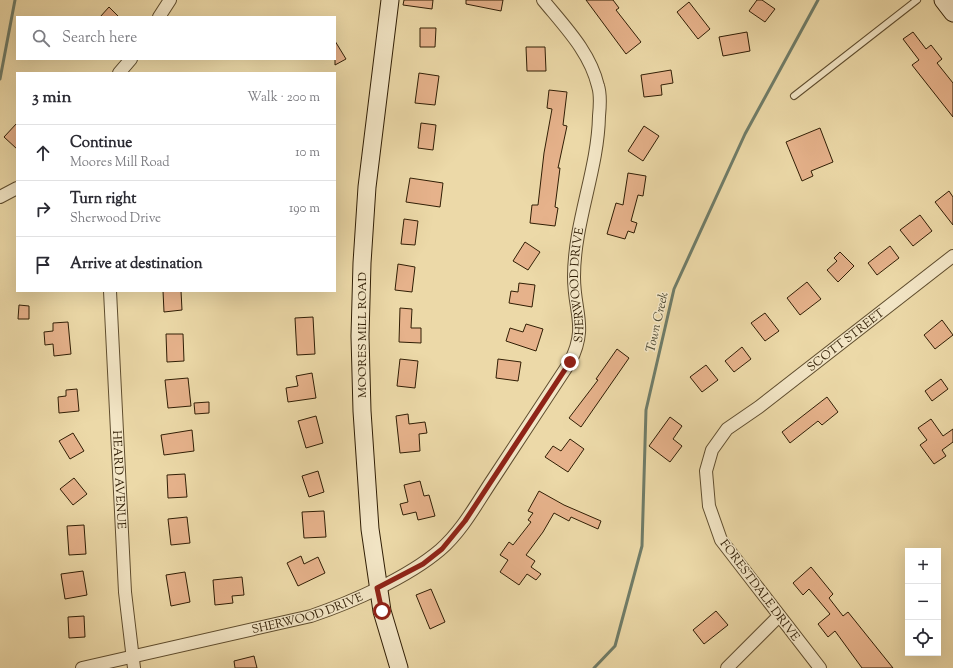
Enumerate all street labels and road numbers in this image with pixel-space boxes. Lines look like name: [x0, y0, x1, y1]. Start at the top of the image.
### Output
street label: SHERWOOD DRIVE: [566, 226, 589, 344]
street label: MOORES MILL ROAD: [354, 272, 372, 398]
street label: SCOTT STREET: [804, 304, 889, 376]
street label: HEARD AVENUE: [107, 430, 130, 530]
street label: FORESTDALE DRIVE: [715, 536, 804, 646]
street label: SHERWOOD DRIVE: [250, 588, 367, 639]

